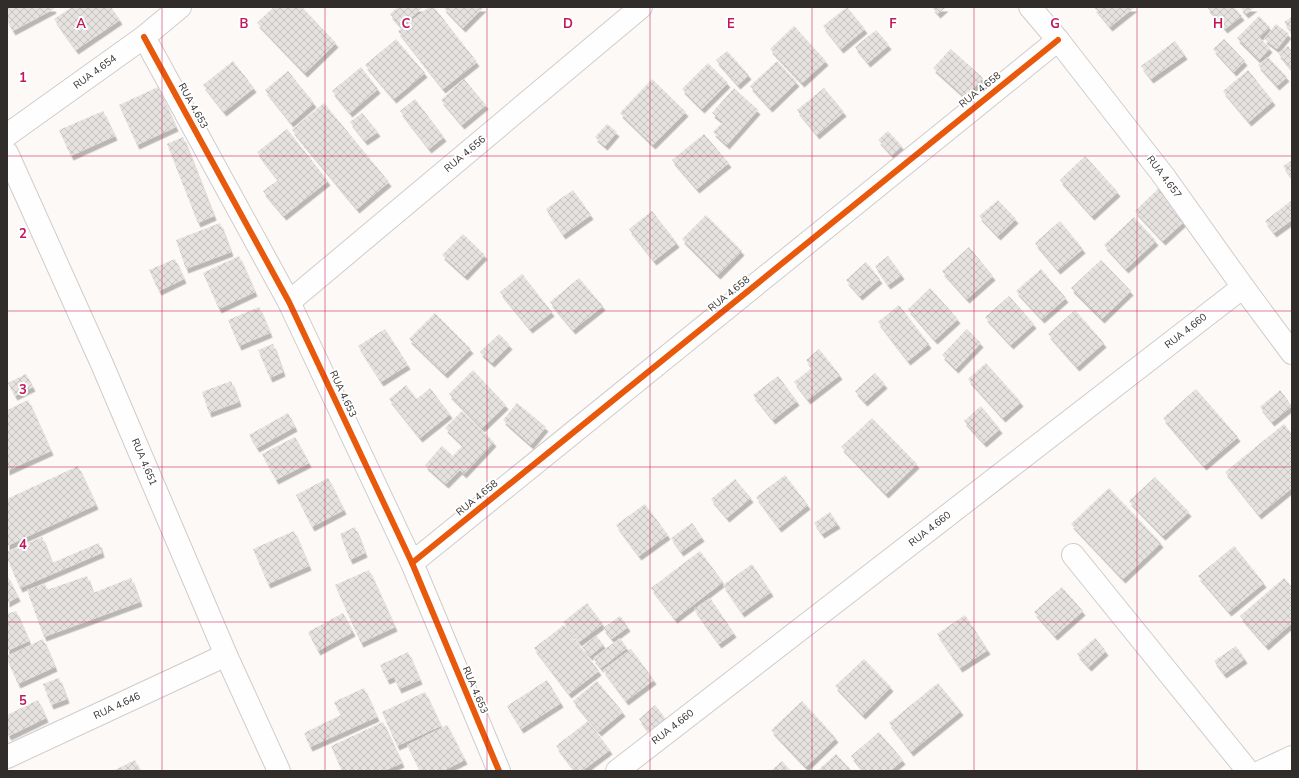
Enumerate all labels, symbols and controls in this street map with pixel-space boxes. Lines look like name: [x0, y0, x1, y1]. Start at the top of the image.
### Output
text: A: [76, 15, 86, 33]
text: B: [240, 15, 249, 33]
text: C: [402, 15, 411, 33]
text: D: [563, 15, 573, 33]
text: E: [727, 15, 735, 33]
text: F: [889, 15, 897, 33]
text: G: [1050, 15, 1060, 33]
text: H: [1213, 15, 1223, 33]
street label: RUA 4.654: [71, 52, 119, 92]
text: 1: [19, 69, 27, 87]
street label: RUA 4.658: [956, 69, 1004, 111]
street label: RUA 4.653: [175, 81, 211, 131]
street label: RUA 4.656: [441, 133, 489, 175]
street label: RUA 4.657: [1143, 153, 1185, 201]
text: 2: [19, 225, 27, 243]
street label: RUA 4.658: [705, 273, 753, 315]
street label: RUA 4.660: [1162, 310, 1210, 352]
street label: RUA 4.653: [326, 368, 360, 420]
text: 3: [19, 381, 27, 399]
street label: RUA 4.651: [128, 436, 160, 488]
street label: RUA 4.658: [453, 477, 501, 519]
street label: RUA 4.660: [906, 508, 954, 550]
text: 4: [19, 536, 27, 554]
street label: RUA 4.653: [459, 664, 491, 716]
street label: RUA 4.646: [91, 689, 143, 723]
text: 5: [19, 692, 27, 710]
street label: RUA 4.660: [649, 706, 697, 748]

